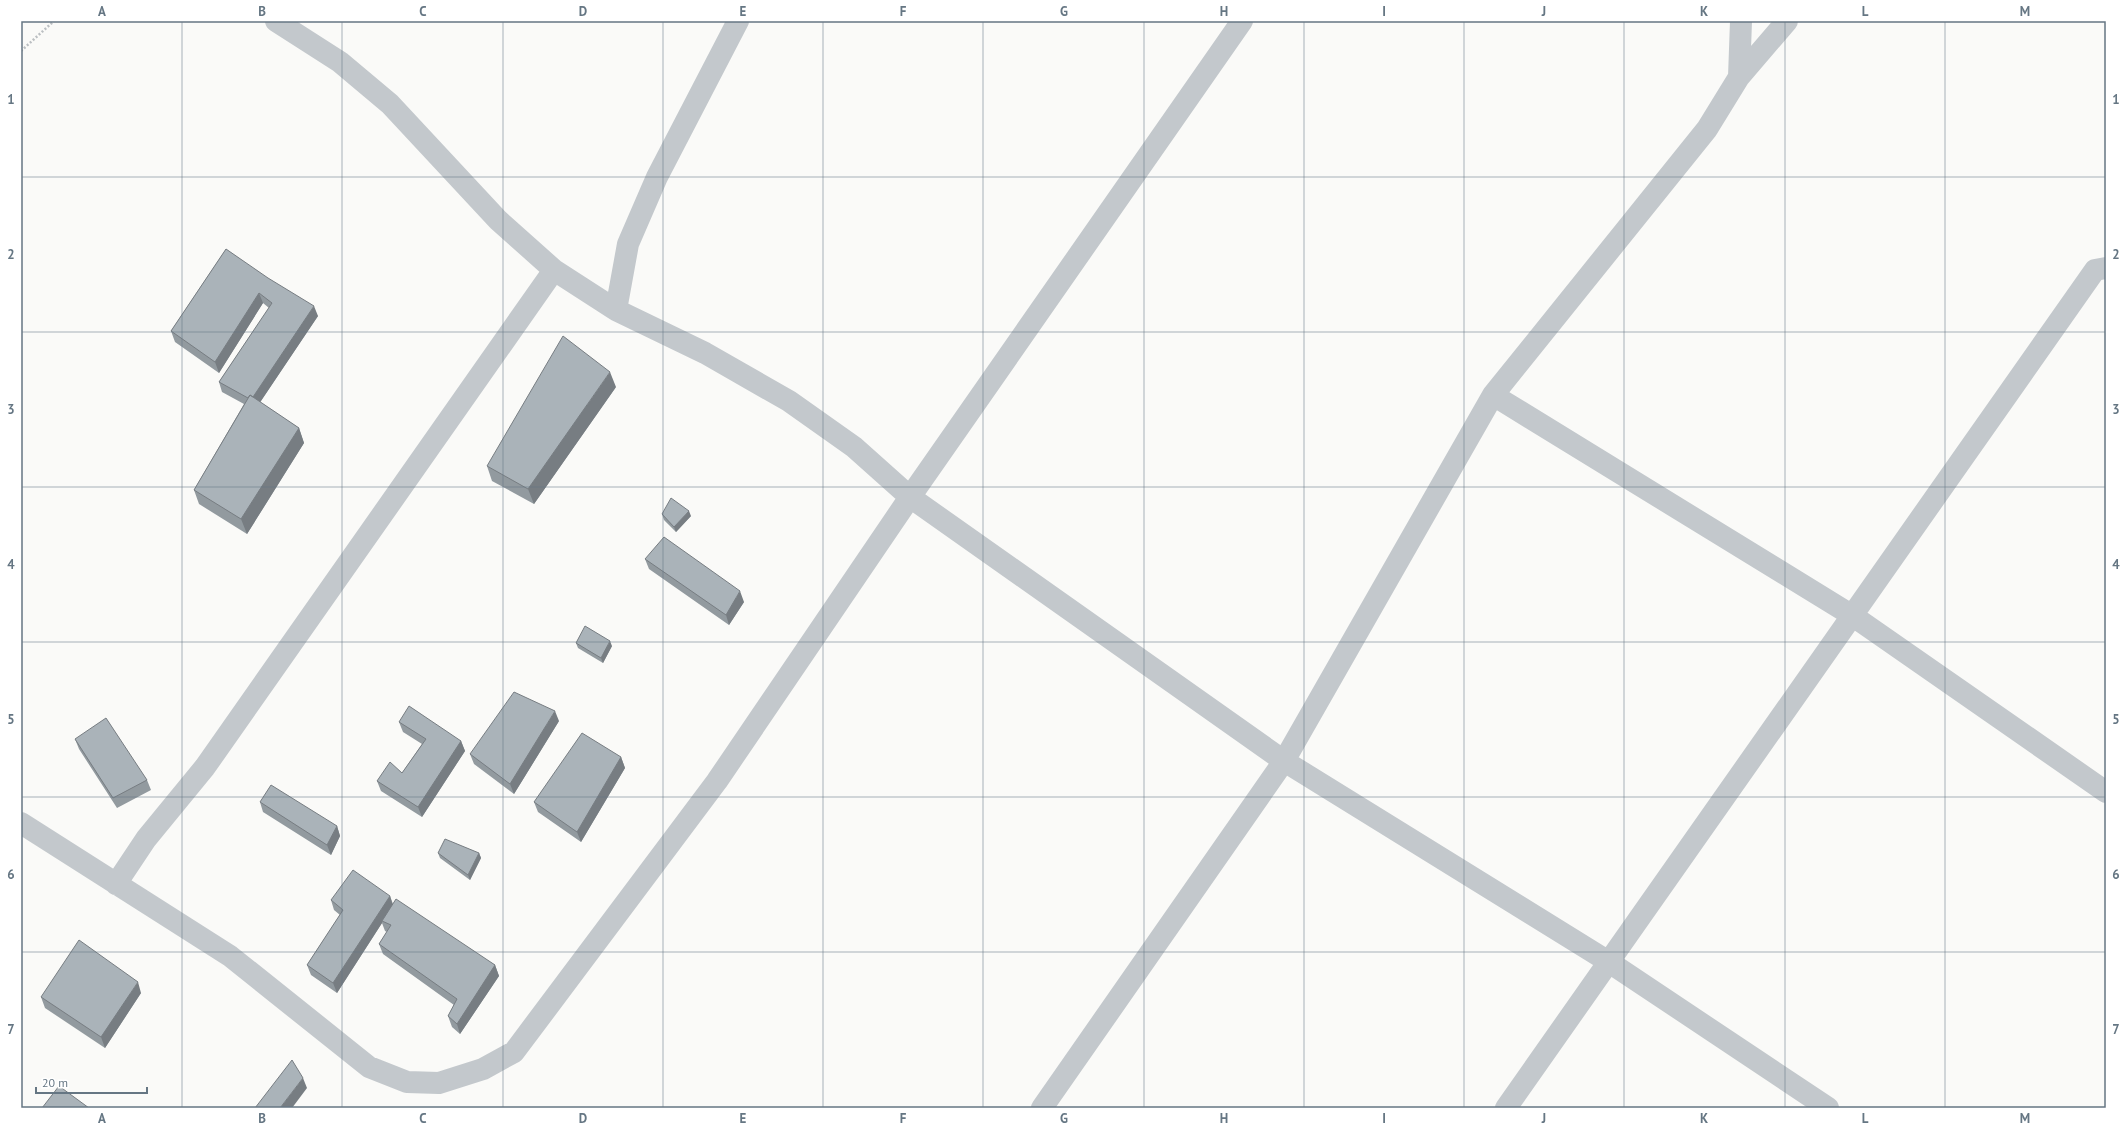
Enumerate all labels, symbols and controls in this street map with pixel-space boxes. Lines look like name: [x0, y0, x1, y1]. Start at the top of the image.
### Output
text: A: [98, 3, 106, 20]
text: B: [258, 3, 266, 20]
text: C: [419, 3, 427, 20]
text: D: [579, 3, 587, 20]
text: E: [740, 3, 747, 20]
text: F: [900, 3, 907, 20]
text: G: [1060, 3, 1068, 20]
text: H: [1220, 3, 1228, 20]
text: I: [1382, 3, 1386, 20]
text: J: [1541, 3, 1546, 20]
text: K: [1700, 3, 1708, 20]
text: L: [1862, 3, 1869, 20]
text: M: [2020, 3, 2030, 20]
text: 1: [7, 91, 15, 108]
text: 1: [2112, 91, 2120, 108]
text: 2: [7, 246, 15, 263]
text: 2: [2112, 246, 2120, 263]
text: 3: [7, 401, 15, 418]
text: 3: [2112, 401, 2120, 418]
text: 4: [7, 556, 15, 573]
text: 4: [2112, 556, 2120, 573]
text: 5: [7, 711, 15, 728]
text: 5: [2112, 711, 2120, 728]
text: 6: [7, 866, 15, 883]
text: 6: [2112, 866, 2120, 883]
text: 7: [7, 1021, 15, 1038]
text: 7: [2112, 1021, 2120, 1038]
scale bar: [36, 1069, 147, 1095]
text: 20 m: [42, 1075, 68, 1090]
text: A: [98, 1110, 106, 1127]
text: B: [258, 1110, 266, 1127]
text: C: [419, 1110, 427, 1127]
text: D: [579, 1110, 587, 1127]
text: E: [740, 1110, 747, 1127]
text: F: [900, 1110, 907, 1127]
text: G: [1060, 1110, 1068, 1127]
text: H: [1220, 1110, 1228, 1127]
text: I: [1382, 1110, 1386, 1127]
text: J: [1541, 1110, 1546, 1127]
text: K: [1700, 1110, 1708, 1127]
text: L: [1862, 1110, 1869, 1127]
text: M: [2020, 1110, 2030, 1127]

